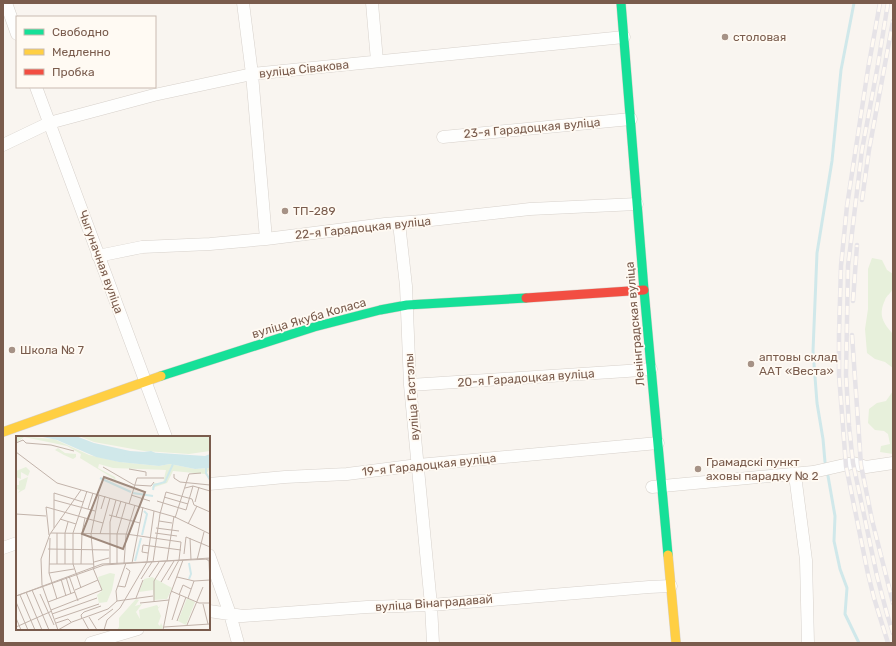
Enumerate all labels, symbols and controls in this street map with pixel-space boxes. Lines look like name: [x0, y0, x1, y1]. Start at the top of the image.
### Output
legend: [16, 16, 156, 88]
text: Свободно: [52, 25, 109, 39]
place label: столовая: [733, 30, 786, 44]
marker: столовая: [720, 32, 730, 42]
text: Медленно: [52, 45, 111, 59]
street label: вуліца Сівакова: [258, 57, 350, 81]
text: Пробка: [52, 65, 95, 79]
street label: 23-я Гарадоцкая вуліца: [463, 115, 601, 141]
place label: ТП-289: [293, 204, 336, 218]
marker: ТП-289: [280, 206, 290, 216]
street label: Чыгуначная вуліца: [76, 208, 126, 316]
street label: 22-я Гарадоцкая вуліца: [294, 214, 432, 242]
street label: Ленінградская вуліца: [623, 261, 647, 387]
street label: вуліца Якуба Коласа: [250, 295, 368, 341]
place label: Школа № 7: [20, 343, 84, 357]
marker: Школа № 7: [7, 345, 17, 355]
place label: аптовы склад ААТ «Веста»: [759, 350, 838, 378]
street label: вуліца Гастэлы: [402, 353, 422, 441]
marker: аптовы склад ААТ «Веста»: [746, 359, 756, 369]
street label: 20-я Гарадоцкая вуліца: [457, 366, 595, 390]
inset map: [16, 436, 210, 630]
street label: 19-я Гарадоцкая вуліца: [361, 451, 497, 479]
place label: Грамадскі пункт аховы парадку № 2: [706, 455, 819, 483]
marker: Грамадскі пункт аховы парадку № 2: [693, 464, 703, 474]
street label: вуліца Вінаградавай: [375, 592, 493, 614]

